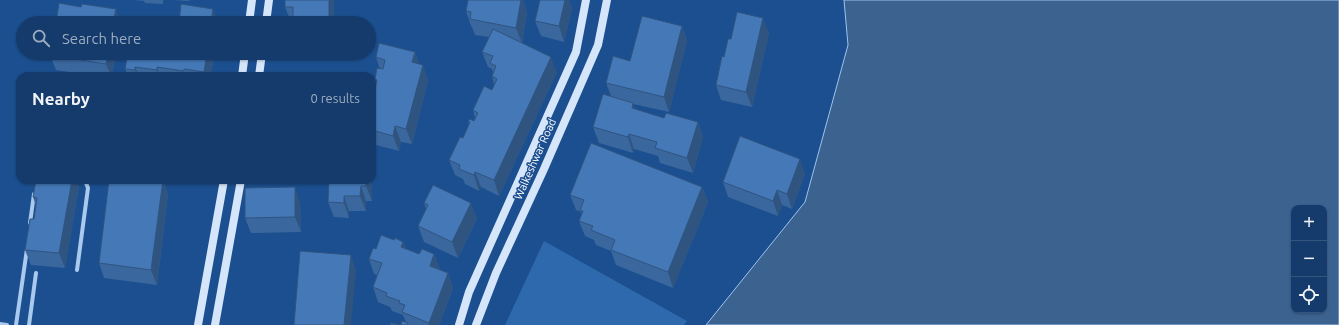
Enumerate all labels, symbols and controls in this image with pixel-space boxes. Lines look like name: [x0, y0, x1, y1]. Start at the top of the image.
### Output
search box: [16, 16, 376, 60]
icon: search: [30, 27, 52, 49]
text: Search here: [62, 30, 141, 47]
text: Nearby: [32, 89, 90, 108]
text: 0 results: [310, 91, 360, 105]
street label: Walkeshwar Road: [512, 117, 558, 201]
map controls: [1291, 205, 1327, 313]
button: +: [1291, 205, 1327, 241]
button: −: [1291, 241, 1327, 277]
button: locate: [1291, 277, 1327, 313]

